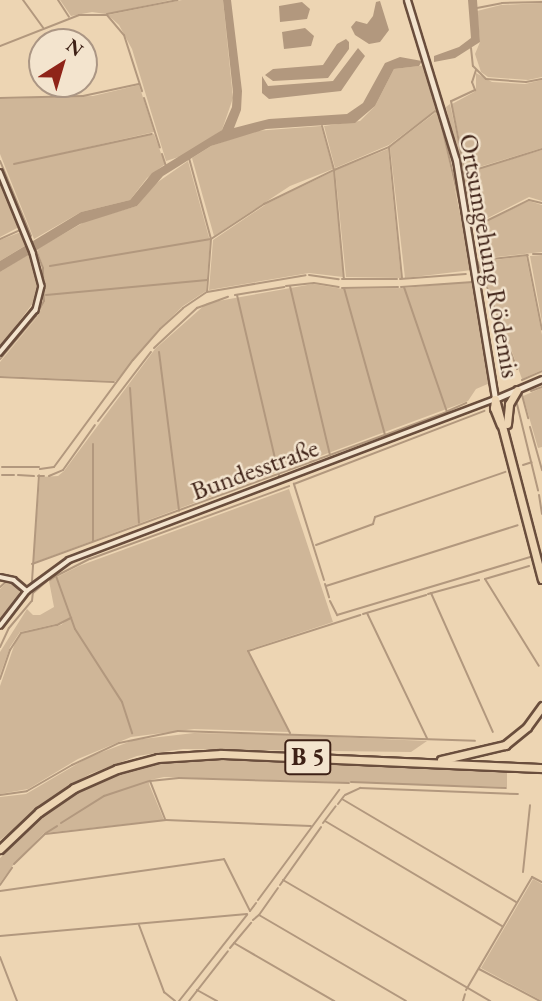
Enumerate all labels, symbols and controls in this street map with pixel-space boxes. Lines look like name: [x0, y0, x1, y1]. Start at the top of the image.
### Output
north arrow: [28, 28, 98, 98]
text: N: [61, 33, 88, 62]
street label: Ortsumgehung Rödemis: [452, 131, 526, 381]
street label: Bundesstraße: [187, 433, 323, 507]
road number: B 5: [284, 736, 332, 778]

